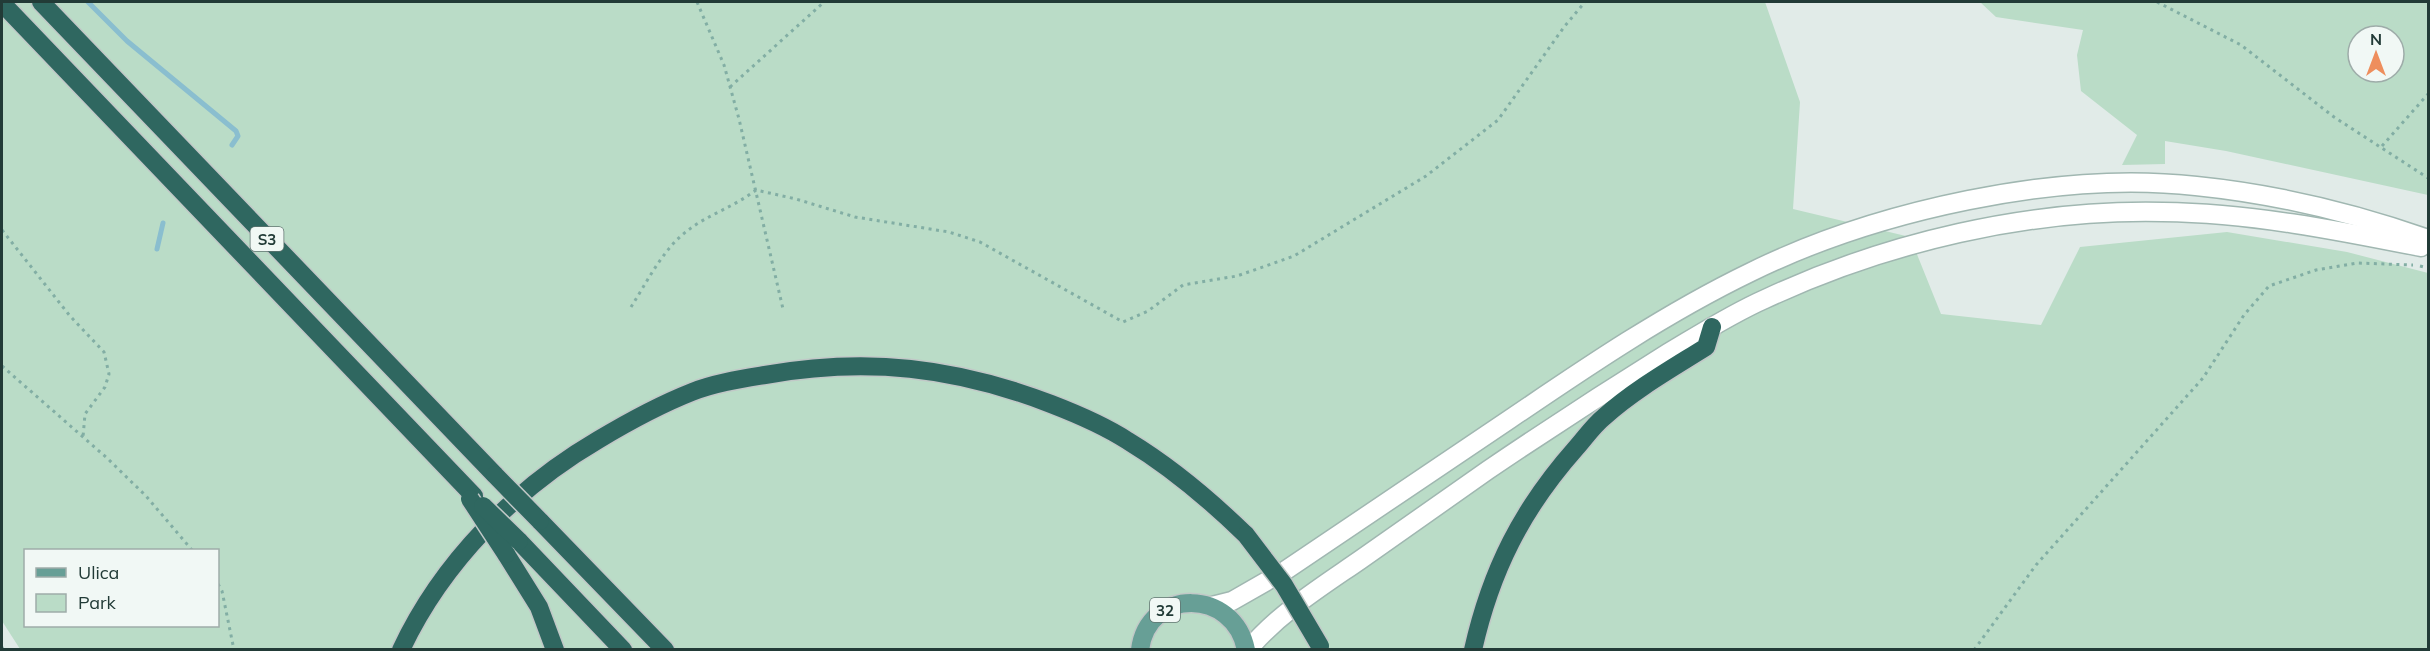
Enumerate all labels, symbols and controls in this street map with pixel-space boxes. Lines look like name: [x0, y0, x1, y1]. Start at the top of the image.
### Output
north arrow: [2346, 24, 2406, 84]
text: N: [2370, 29, 2382, 49]
road number: S3: [250, 227, 284, 251]
legend: [24, 549, 219, 627]
text: Ulica: [78, 561, 119, 584]
text: Park: [78, 591, 117, 614]
road number: 32: [1150, 598, 1180, 622]

